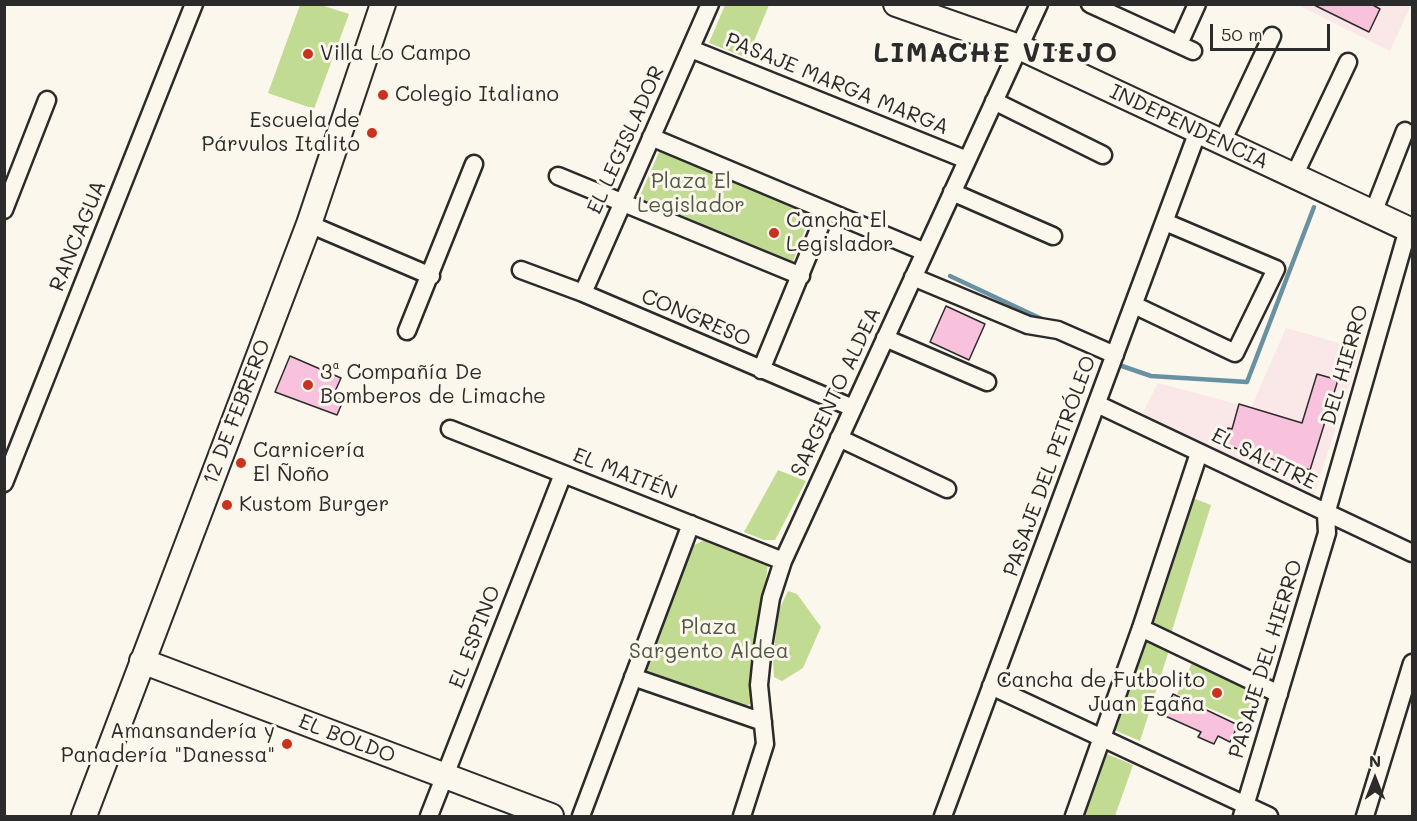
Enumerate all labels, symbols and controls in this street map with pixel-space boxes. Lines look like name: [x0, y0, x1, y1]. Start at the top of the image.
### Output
scale bar: [1213, 12, 1333, 50]
text: 50 m: [1221, 22, 1263, 46]
street label: PASAJE MARGA MARGA: [722, 28, 952, 140]
district label: LIMACHE VIEJO: [873, 38, 1119, 70]
place label: Villa Lo Campo: [320, 41, 471, 67]
marker: Villa Lo Campo: [301, 47, 315, 61]
street label: EL LEGISLADOR: [582, 62, 670, 218]
street label: INDEPENDENCIA: [1106, 79, 1272, 175]
place label: Colegio Italiano: [395, 82, 559, 108]
marker: Colegio Italiano: [376, 88, 390, 102]
place label: Escuela de Párvulos Italito: [201, 108, 360, 158]
marker: Escuela de Párvulos Italito: [365, 126, 379, 140]
park label: Plaza El Legislador: [637, 169, 745, 219]
street label: RANCAGUA: [44, 177, 112, 295]
place label: Cancha El Legislador: [786, 208, 894, 258]
marker: Cancha El Legislador: [767, 226, 781, 240]
street label: CONGRESO: [637, 284, 755, 352]
street label: DEL HIERRO: [1316, 302, 1374, 428]
street label: SARGENTO ALDEA: [786, 303, 886, 481]
street label: 12 DE FEBRERO: [198, 336, 276, 488]
street label: PASAJE DEL PETRÓLEO: [998, 352, 1102, 580]
place label: 3ª Compañía De Bomberos de Limache: [320, 360, 546, 410]
marker: 3ª Compañía De Bomberos de Limache: [301, 378, 315, 392]
street label: EL SALITRE: [1207, 423, 1321, 495]
place label: Carnicería El Ñoño: [253, 438, 365, 488]
street label: EL MAITÉN: [569, 443, 681, 505]
marker: Carnicería El Ñoño: [234, 456, 248, 470]
place label: Kustom Burger: [239, 492, 389, 518]
marker: Kustom Burger: [220, 498, 234, 512]
street label: PASAJE DEL HIERRO: [1224, 557, 1308, 761]
street label: EL ESPINO: [444, 582, 506, 692]
park label: Plaza Sargento Aldea: [629, 615, 789, 665]
place label: Cancha de Futbolito Juan Egaña: [997, 668, 1205, 718]
marker: Cancha de Futbolito Juan Egaña: [1210, 686, 1224, 700]
street label: EL BOLDO: [295, 709, 399, 769]
place label: Amansandería y Panadería "Danessa": [61, 719, 275, 769]
marker: Amansandería y Panadería "Danessa": [280, 737, 294, 751]
north arrow: [1345, 749, 1405, 809]
text: N: [1369, 750, 1381, 771]

